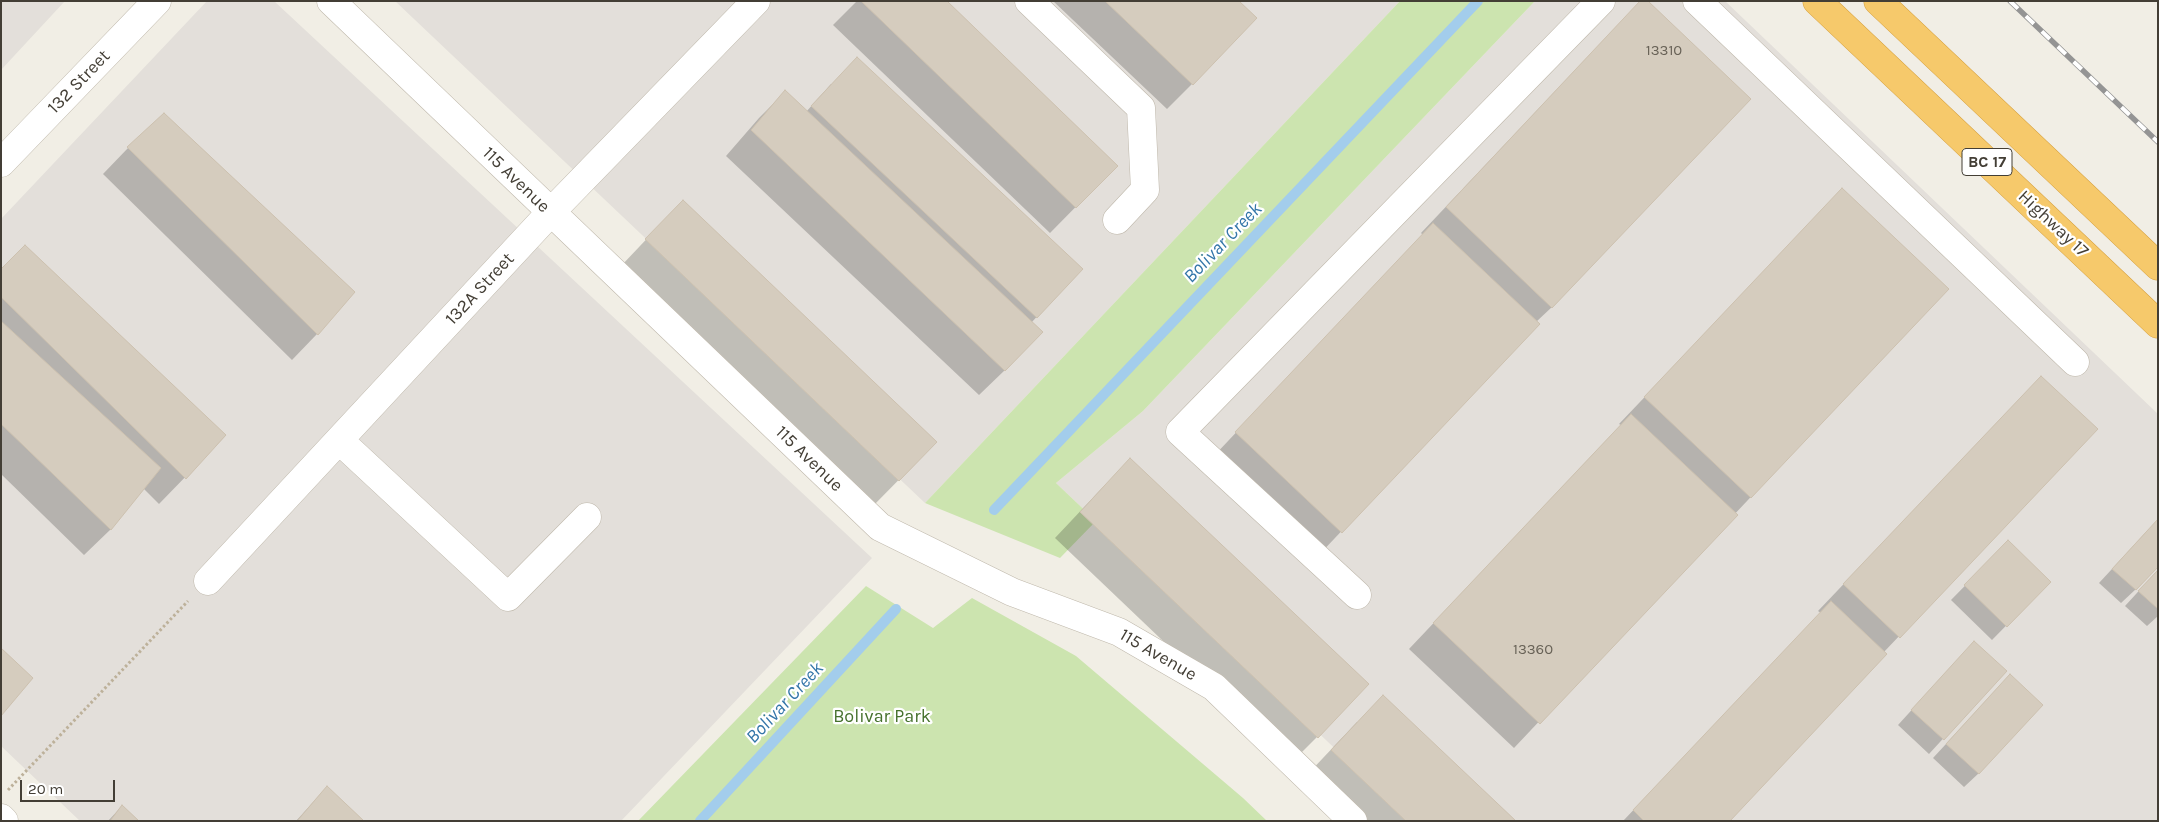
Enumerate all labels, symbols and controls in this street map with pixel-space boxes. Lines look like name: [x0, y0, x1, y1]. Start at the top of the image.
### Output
house number: 13310: [1646, 42, 1682, 60]
street label: 132 Street: [43, 45, 115, 119]
street label: 115 Avenue: [478, 143, 554, 217]
road number: BC 17: [1962, 148, 2012, 176]
street label: Highway 17: [2013, 186, 2093, 262]
water label: Bolivar Creek: [1179, 198, 1267, 288]
street label: 132A Street: [441, 248, 519, 330]
street label: 115 Avenue: [771, 422, 847, 496]
street label: 115 Avenue: [1116, 624, 1200, 686]
house number: 13360: [1513, 641, 1553, 659]
water label: Bolivar Creek: [742, 658, 828, 748]
park label: Bolivar Park: [833, 706, 931, 728]
scale bar: [22, 770, 118, 802]
text: 20 m: [28, 780, 63, 798]

